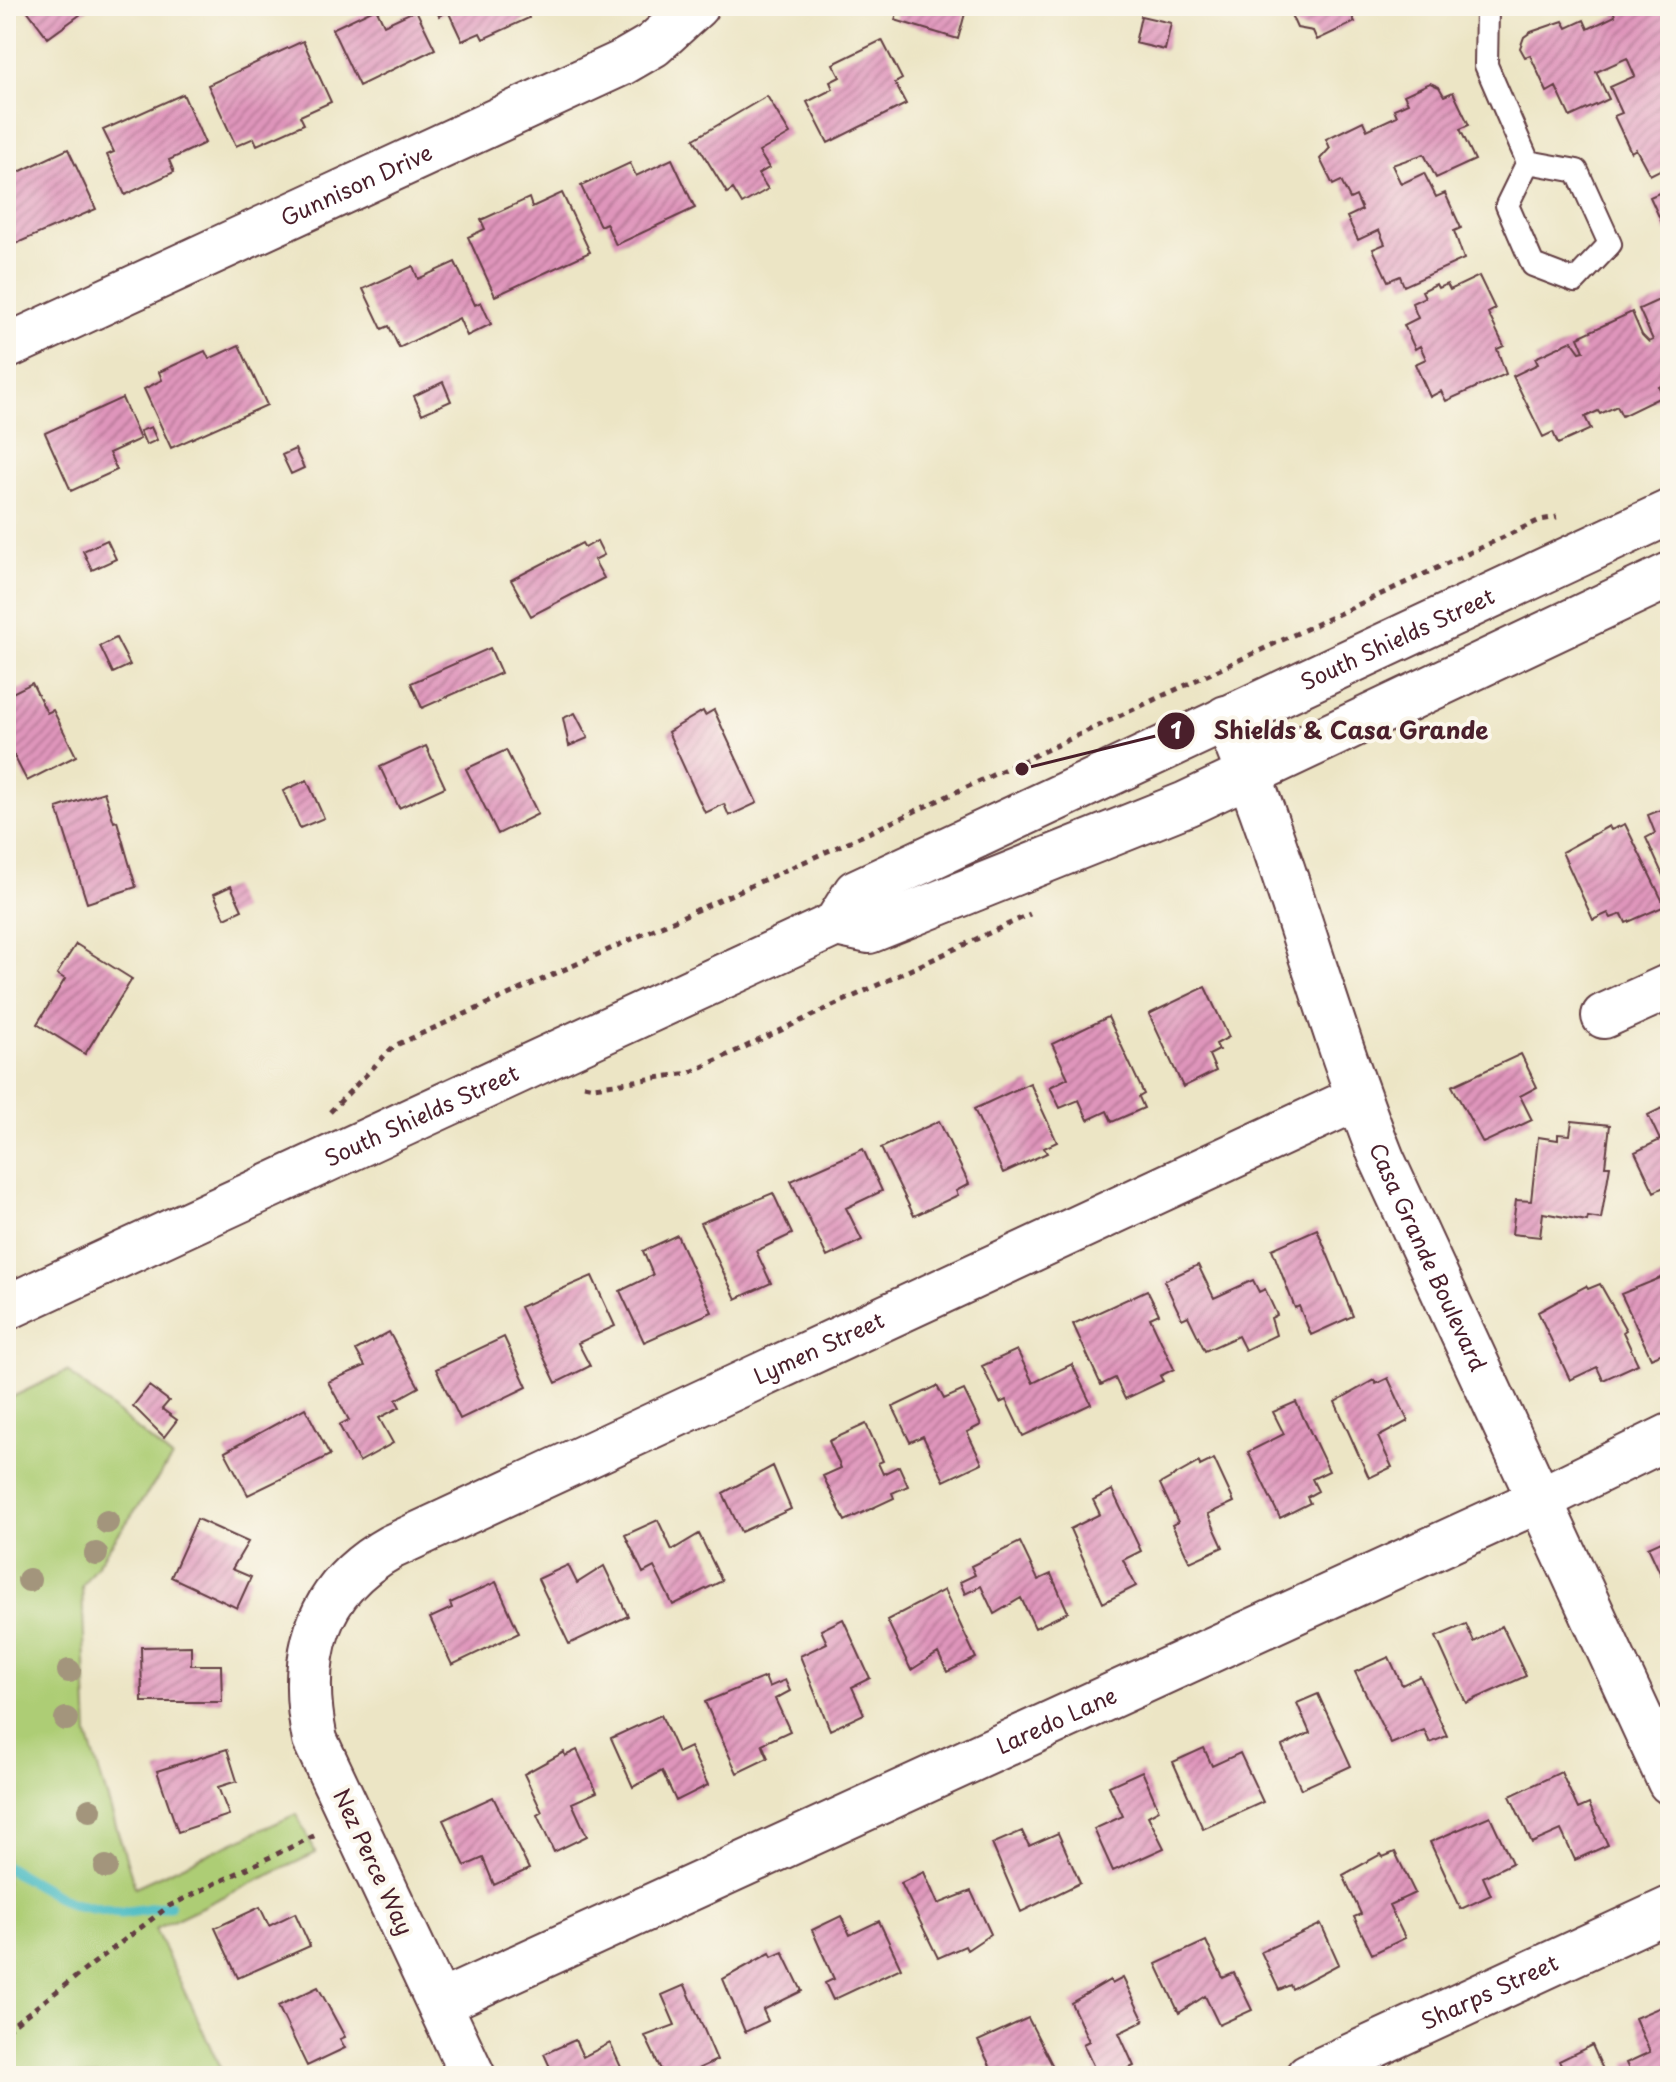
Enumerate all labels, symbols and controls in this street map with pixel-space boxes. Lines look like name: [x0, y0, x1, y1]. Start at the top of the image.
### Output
street label: Gunnison Drive: [275, 135, 437, 233]
street label: South Shields Street: [1295, 578, 1499, 697]
callout: Shields & Casa Grande: [1156, 707, 1506, 755]
text: 1: [1170, 711, 1182, 747]
text: Shields & Casa Grande: [1214, 711, 1488, 747]
street label: South Shields Street: [319, 1055, 524, 1174]
street label: Casa Grande Boulevard: [1362, 1138, 1496, 1376]
street label: Lymen Street: [747, 1302, 889, 1392]
street label: Laredo Lane: [990, 1678, 1122, 1761]
street label: Nez Perce Way: [326, 1783, 423, 1940]
street label: Sharps Street: [1415, 1945, 1563, 2037]

